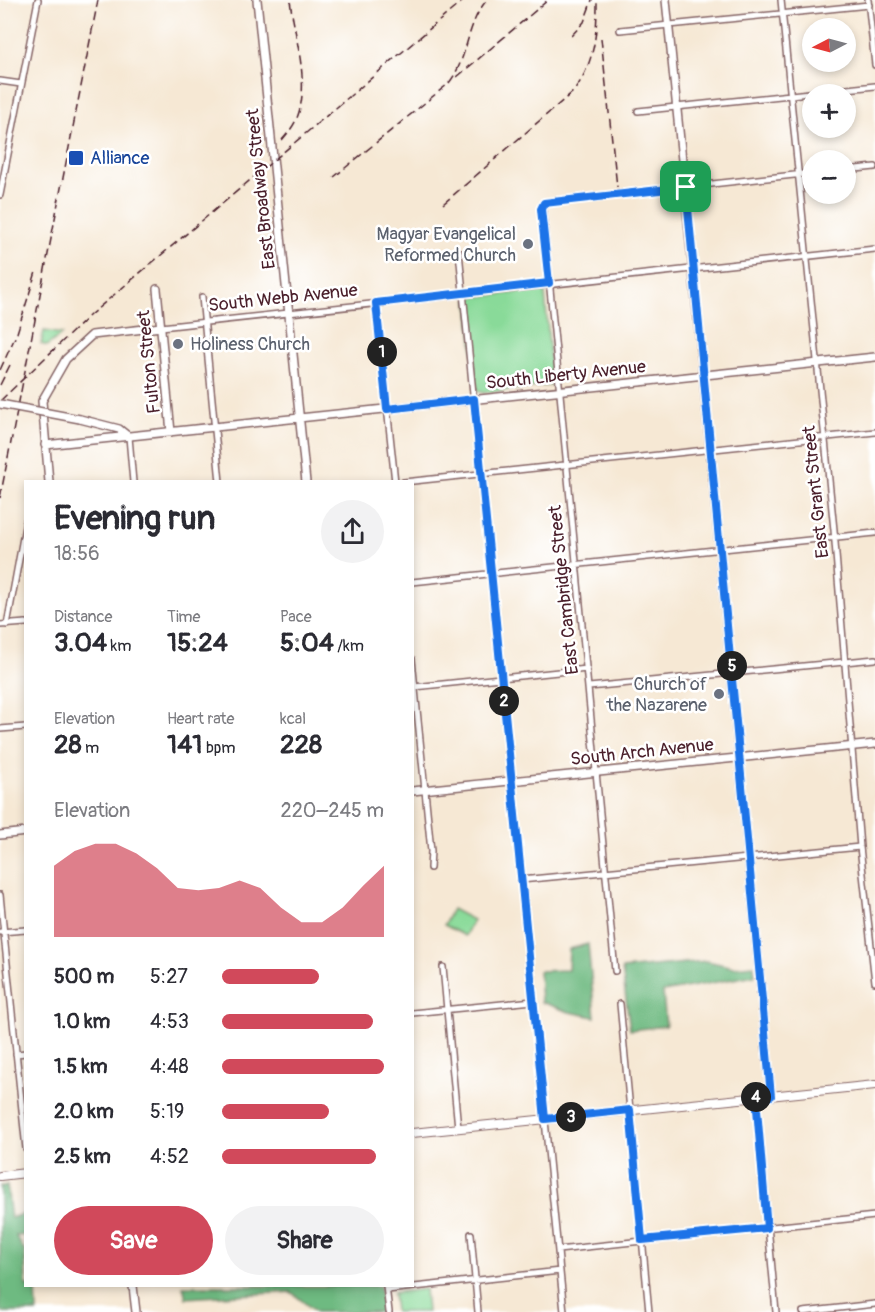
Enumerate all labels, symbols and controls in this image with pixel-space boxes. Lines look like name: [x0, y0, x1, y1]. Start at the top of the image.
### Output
north arrow: [802, 18, 856, 72]
map controls: [802, 18, 856, 204]
button: +: [802, 84, 856, 138]
street label: East Broadway Street: [241, 107, 281, 270]
place label: Alliance: [90, 147, 150, 170]
marker: Alliance: [67, 149, 85, 167]
button: −: [802, 150, 856, 204]
pin: [660, 161, 711, 212]
icon: arrive: [669, 170, 702, 203]
place label: Magyar Evangelical Reformed Church: [377, 223, 516, 267]
marker: Magyar Evangelical Reformed Church: [521, 237, 535, 251]
street label: South Webb Avenue: [207, 279, 359, 317]
street label: Fulton Street: [132, 308, 166, 415]
place label: Holiness Church: [190, 333, 310, 356]
marker: Holiness Church: [171, 337, 185, 351]
pin: 1: [367, 337, 397, 367]
text: 1: [379, 342, 385, 362]
street label: South Liberty Avenue: [485, 355, 647, 395]
street label: East Grant Street: [798, 424, 834, 559]
text: Evening run: [54, 498, 215, 539]
button: share: [321, 500, 384, 563]
street label: East Cambridge Street: [544, 503, 584, 676]
text: 18:56: [54, 541, 100, 566]
text: Distance: [54, 607, 113, 627]
text: Time: [167, 607, 200, 627]
text: Pace: [280, 607, 312, 627]
text: 3.04: [54, 627, 107, 659]
text: 15:24: [167, 627, 228, 659]
text: 5:04: [280, 627, 334, 659]
text: km: [107, 636, 131, 656]
text: /km: [334, 636, 364, 656]
pin: 5: [717, 651, 747, 681]
text: 5: [728, 656, 736, 676]
place label: Church of the Nazarene: [606, 673, 708, 717]
pin: 2: [489, 686, 519, 716]
marker: Church of the Nazarene: [712, 687, 726, 701]
text: 2: [500, 691, 508, 711]
text: Elevation: [54, 709, 115, 729]
text: Heart rate: [167, 709, 234, 729]
text: kcal: [280, 709, 306, 729]
text: 28: [54, 729, 82, 761]
text: 141: [167, 729, 202, 761]
text: 228: [280, 729, 322, 761]
street label: South Arch Avenue: [569, 733, 715, 771]
text: m: [82, 738, 99, 758]
text: bpm: [202, 738, 236, 758]
text: Elevation: [54, 798, 130, 823]
text: 220–245 m: [280, 798, 384, 823]
text: 500 m: [54, 964, 114, 989]
text: 5:27: [150, 964, 188, 989]
text: 1.0 km: [54, 1009, 110, 1034]
text: 4:53: [150, 1009, 189, 1034]
text: 1.5 km: [54, 1054, 107, 1079]
text: 4:48: [150, 1054, 189, 1079]
pin: 4: [741, 1082, 771, 1112]
text: 4: [751, 1087, 761, 1107]
text: 2.0 km: [54, 1099, 114, 1124]
text: 5:19: [150, 1099, 184, 1124]
pin: 3: [556, 1102, 586, 1132]
text: 3: [567, 1107, 575, 1127]
text: 2.5 km: [54, 1144, 111, 1169]
text: 4:52: [150, 1144, 189, 1169]
button: Save: [54, 1206, 213, 1275]
button: Share: [225, 1206, 384, 1275]

